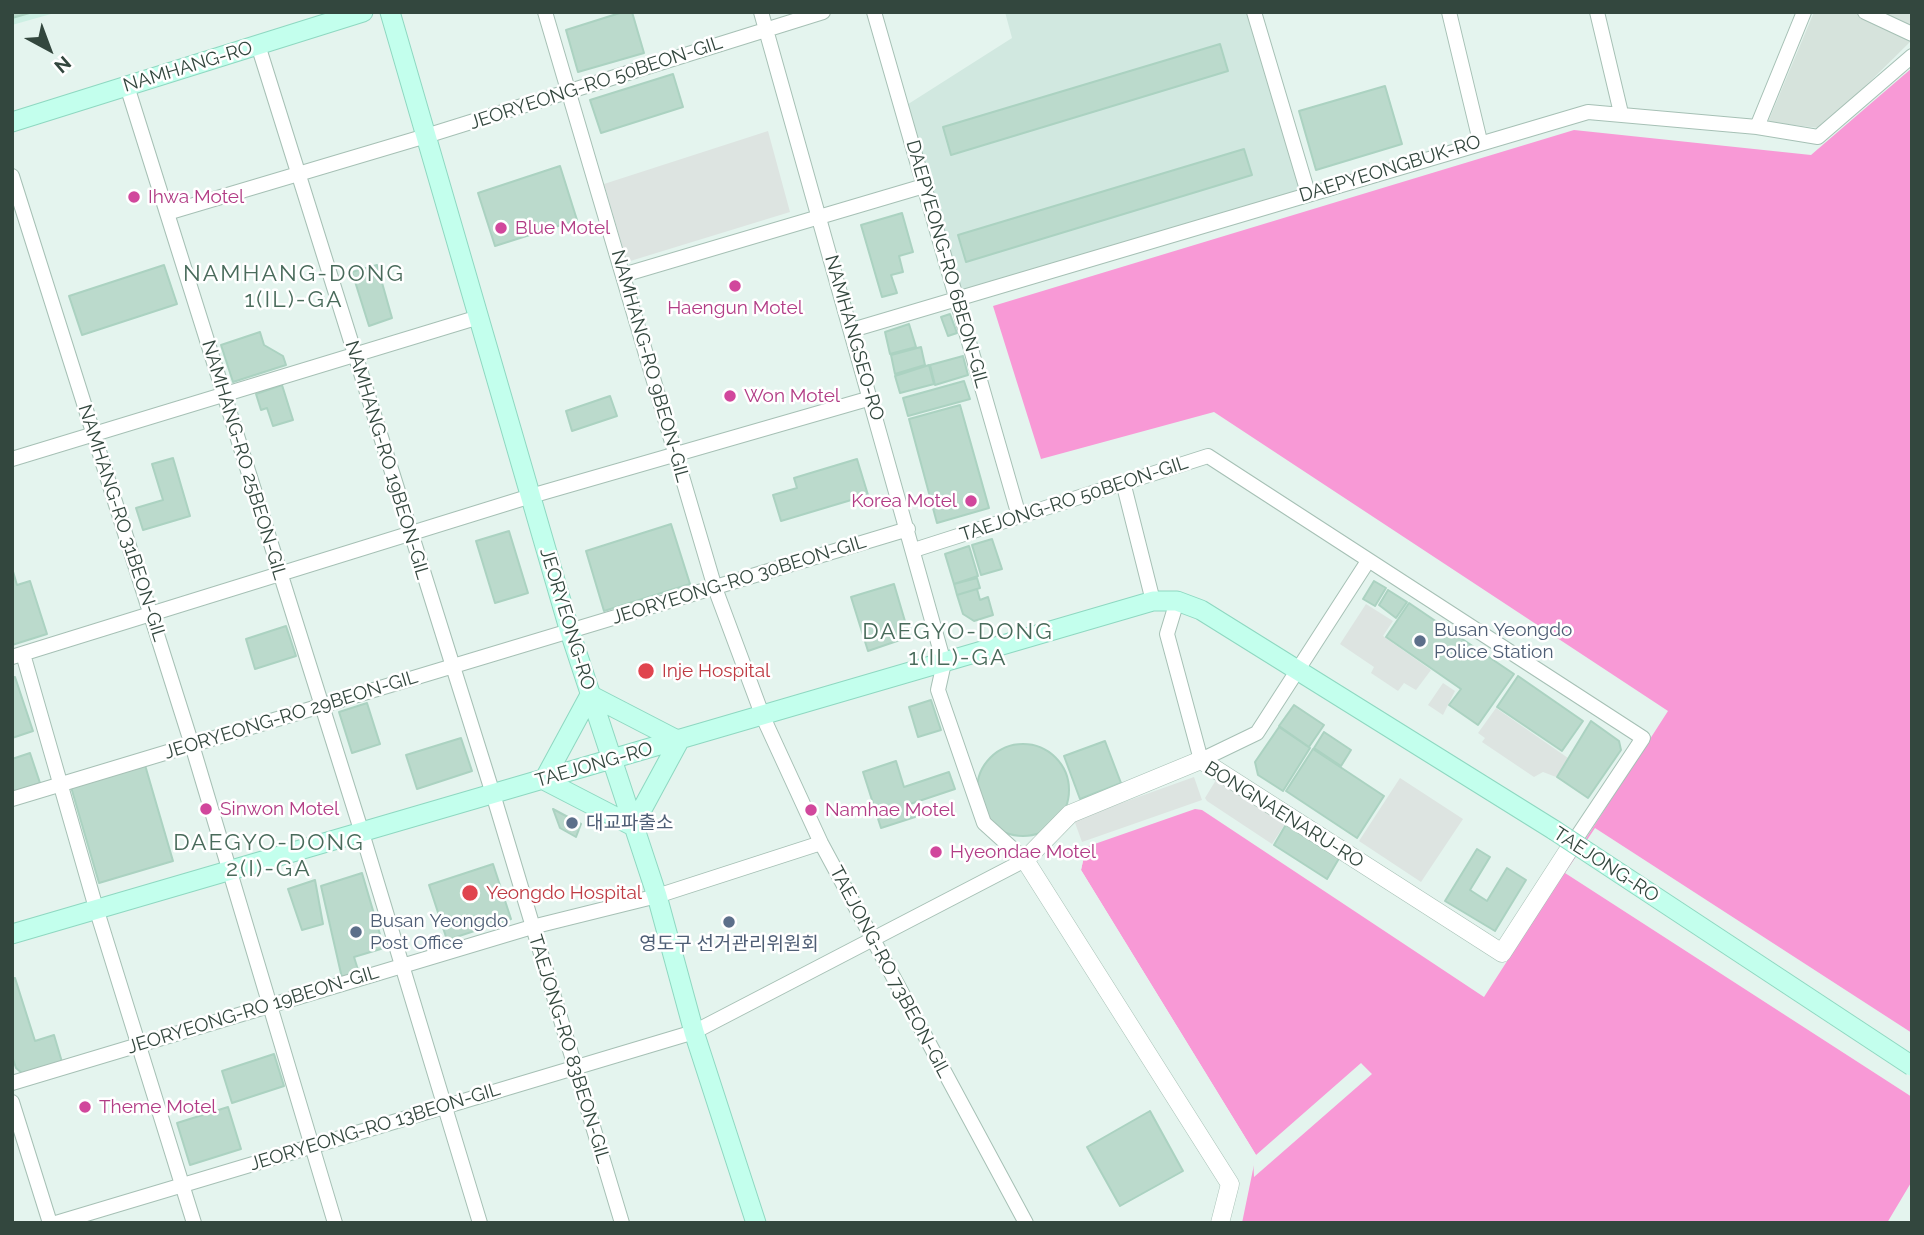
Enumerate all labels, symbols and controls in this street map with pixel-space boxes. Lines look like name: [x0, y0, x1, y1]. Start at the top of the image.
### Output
north arrow: [14, 14, 84, 84]
street label: JEORYEONG-RO 50BEON-GIL: [467, 31, 725, 135]
street label: NAMHANG-RO: [121, 37, 255, 97]
text: N: [50, 52, 75, 78]
street label: DAEPYEONGBUK-RO: [1296, 130, 1484, 208]
street label: DAEPYEONG-RO 6BEON-GIL: [901, 138, 993, 390]
place label: Ihwa Motel: [148, 186, 244, 208]
marker: Ihwa Motel: [126, 189, 142, 205]
place label: Blue Motel: [515, 217, 610, 239]
marker: Blue Motel: [493, 220, 509, 236]
street label: NAMHANG-RO 9BEON-GIL: [606, 247, 694, 485]
street label: NAMHANGSEO-RO: [819, 253, 889, 423]
district label: NAMHANG-DONG 1(IL)-GA: [185, 260, 403, 314]
marker: Haengun Motel: [727, 278, 743, 294]
place label: Haengun Motel: [667, 297, 803, 319]
street label: NAMHANG-RO 25BEON-GIL: [197, 337, 291, 583]
street label: NAMHANG-RO 19BEON-GIL: [340, 338, 434, 582]
place label: Won Motel: [744, 385, 840, 407]
marker: Won Motel: [722, 388, 738, 404]
street label: NAMHANG-RO 31BEON-GIL: [73, 402, 171, 644]
street label: TAEJONG-RO 50BEON-GIL: [957, 451, 1191, 547]
place label: Korea Motel: [851, 490, 957, 512]
marker: Korea Motel: [963, 493, 979, 509]
street label: JEORYEONG-RO 30BEON-GIL: [609, 530, 869, 630]
street label: JEORYEONG-RO: [535, 545, 599, 693]
district label: DAEGYO-DONG 1(IL)-GA: [864, 618, 1052, 672]
place label: Busan Yeongdo Police Station: [1434, 619, 1572, 663]
marker: Busan Yeongdo Police Station: [1412, 633, 1428, 649]
place label: Inje Hospital: [662, 660, 770, 682]
marker: Inje Hospital: [636, 661, 656, 681]
street label: JEORYEONG-RO 29BEON-GIL: [162, 666, 420, 764]
street label: TAEJONG-RO: [533, 737, 655, 793]
street label: BONGNAENARU-RO: [1200, 757, 1368, 873]
place label: Sinwon Motel: [220, 798, 339, 820]
place label: Namhae Motel: [825, 799, 955, 821]
marker: Sinwon Motel: [198, 801, 214, 817]
marker: Namhae Motel: [803, 802, 819, 818]
place label: 대교파출소: [586, 812, 673, 834]
marker: 대교파출소: [564, 815, 580, 831]
street label: TAEJONG-RO: [1549, 822, 1663, 908]
district label: DAEGYO-DONG 2(I)-GA: [175, 829, 363, 883]
place label: Hyeondae Motel: [950, 841, 1096, 863]
marker: Hyeondae Motel: [928, 844, 944, 860]
street label: TAEJONG-RO 73BEON-GIL: [824, 862, 956, 1082]
place label: Yeongdo Hospital: [486, 882, 642, 904]
marker: Yeongdo Hospital: [460, 883, 480, 903]
place label: Busan Yeongdo Post Office: [370, 910, 508, 954]
marker: 영도구 선거관리위원회: [721, 914, 737, 930]
marker: Busan Yeongdo Post Office: [348, 924, 364, 940]
street label: TAEJONG-RO 83BEON-GIL: [523, 932, 615, 1166]
place label: 영도구 선거관리위원회: [639, 933, 819, 955]
street label: JEORYEONG-RO 19BEON-GIL: [124, 961, 382, 1059]
street label: JEORYEONG-RO 13BEON-GIL: [247, 1078, 503, 1176]
place label: Theme Motel: [99, 1096, 216, 1118]
marker: Theme Motel: [77, 1099, 93, 1115]

